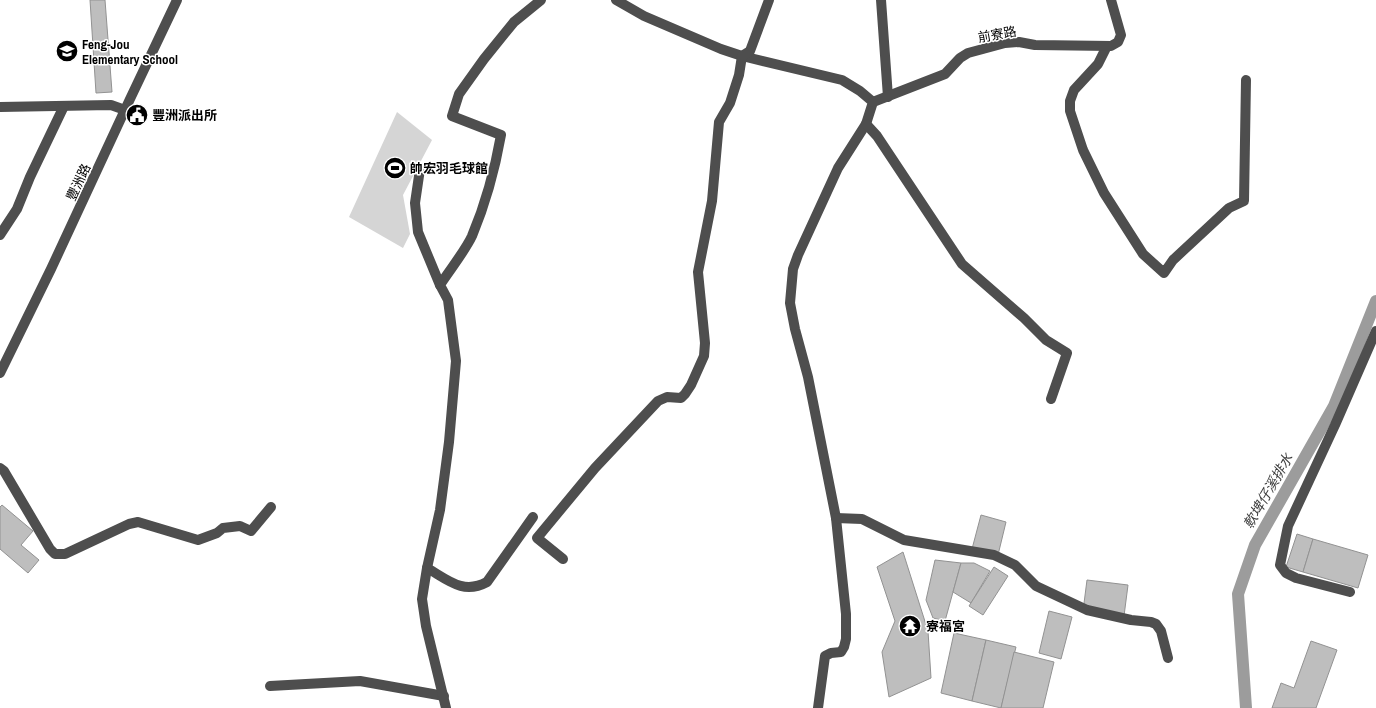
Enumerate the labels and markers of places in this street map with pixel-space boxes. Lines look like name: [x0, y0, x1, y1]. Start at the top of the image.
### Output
place label: Feng-Jou Elementary School: [82, 36, 178, 68]
school or university icon: Feng-Jou Elementary School: [54, 38, 80, 64]
public building icon: 豐洲派出所: [124, 102, 150, 128]
place label: 豐洲派出所: [152, 107, 217, 124]
sports icon: 帥宏羽毛球館: [382, 155, 408, 181]
place label: 帥宏羽毛球館: [410, 160, 488, 177]
temple icon: 寮福宮: [897, 613, 923, 639]
place label: 寮福宮: [926, 618, 965, 635]

